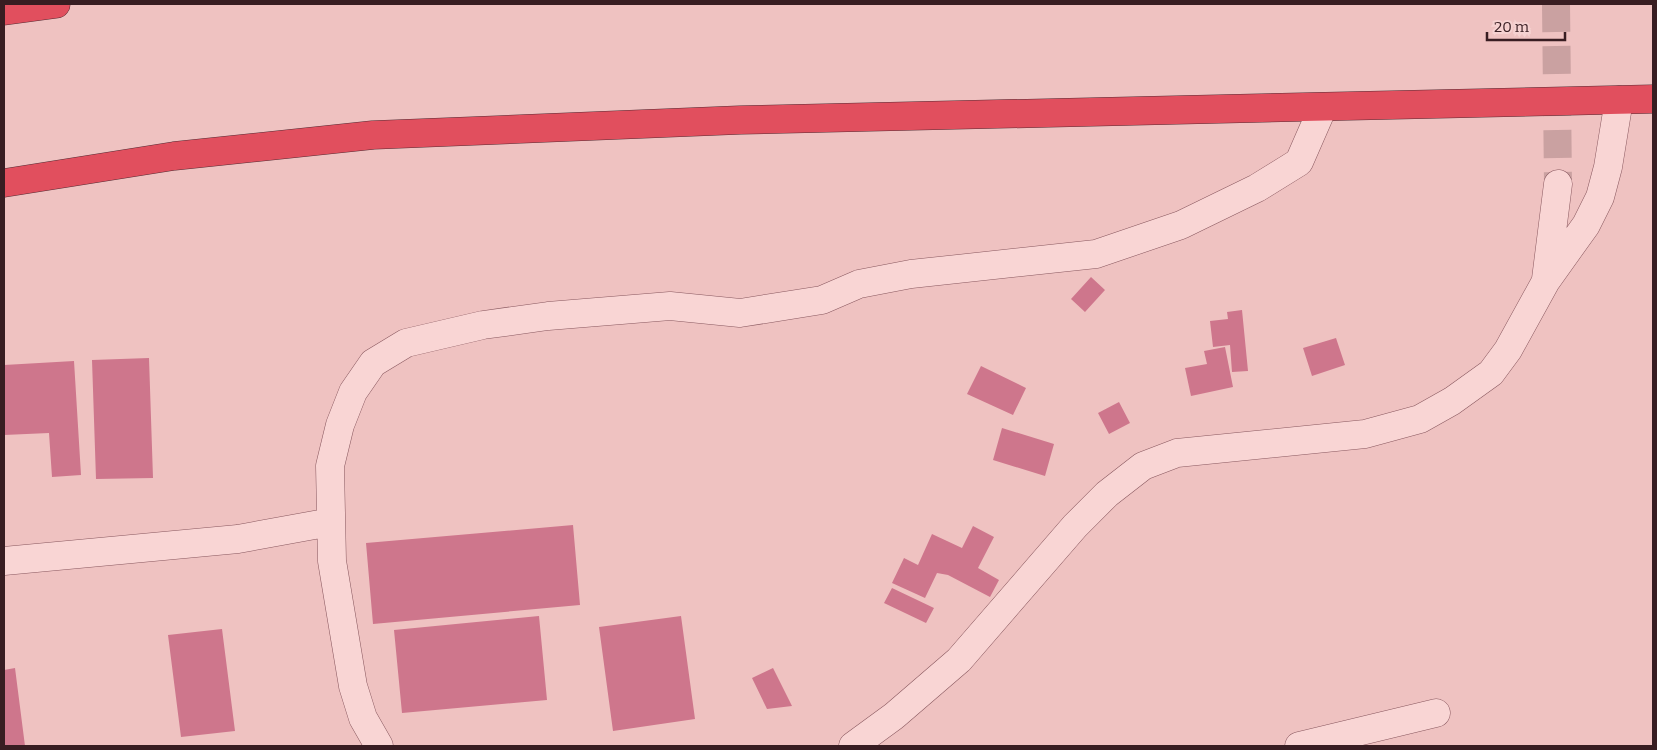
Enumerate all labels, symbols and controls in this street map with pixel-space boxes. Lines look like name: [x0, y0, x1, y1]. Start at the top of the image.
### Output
scale bar: [1487, 10, 1564, 42]
text: 20 m: [1494, 18, 1530, 36]

